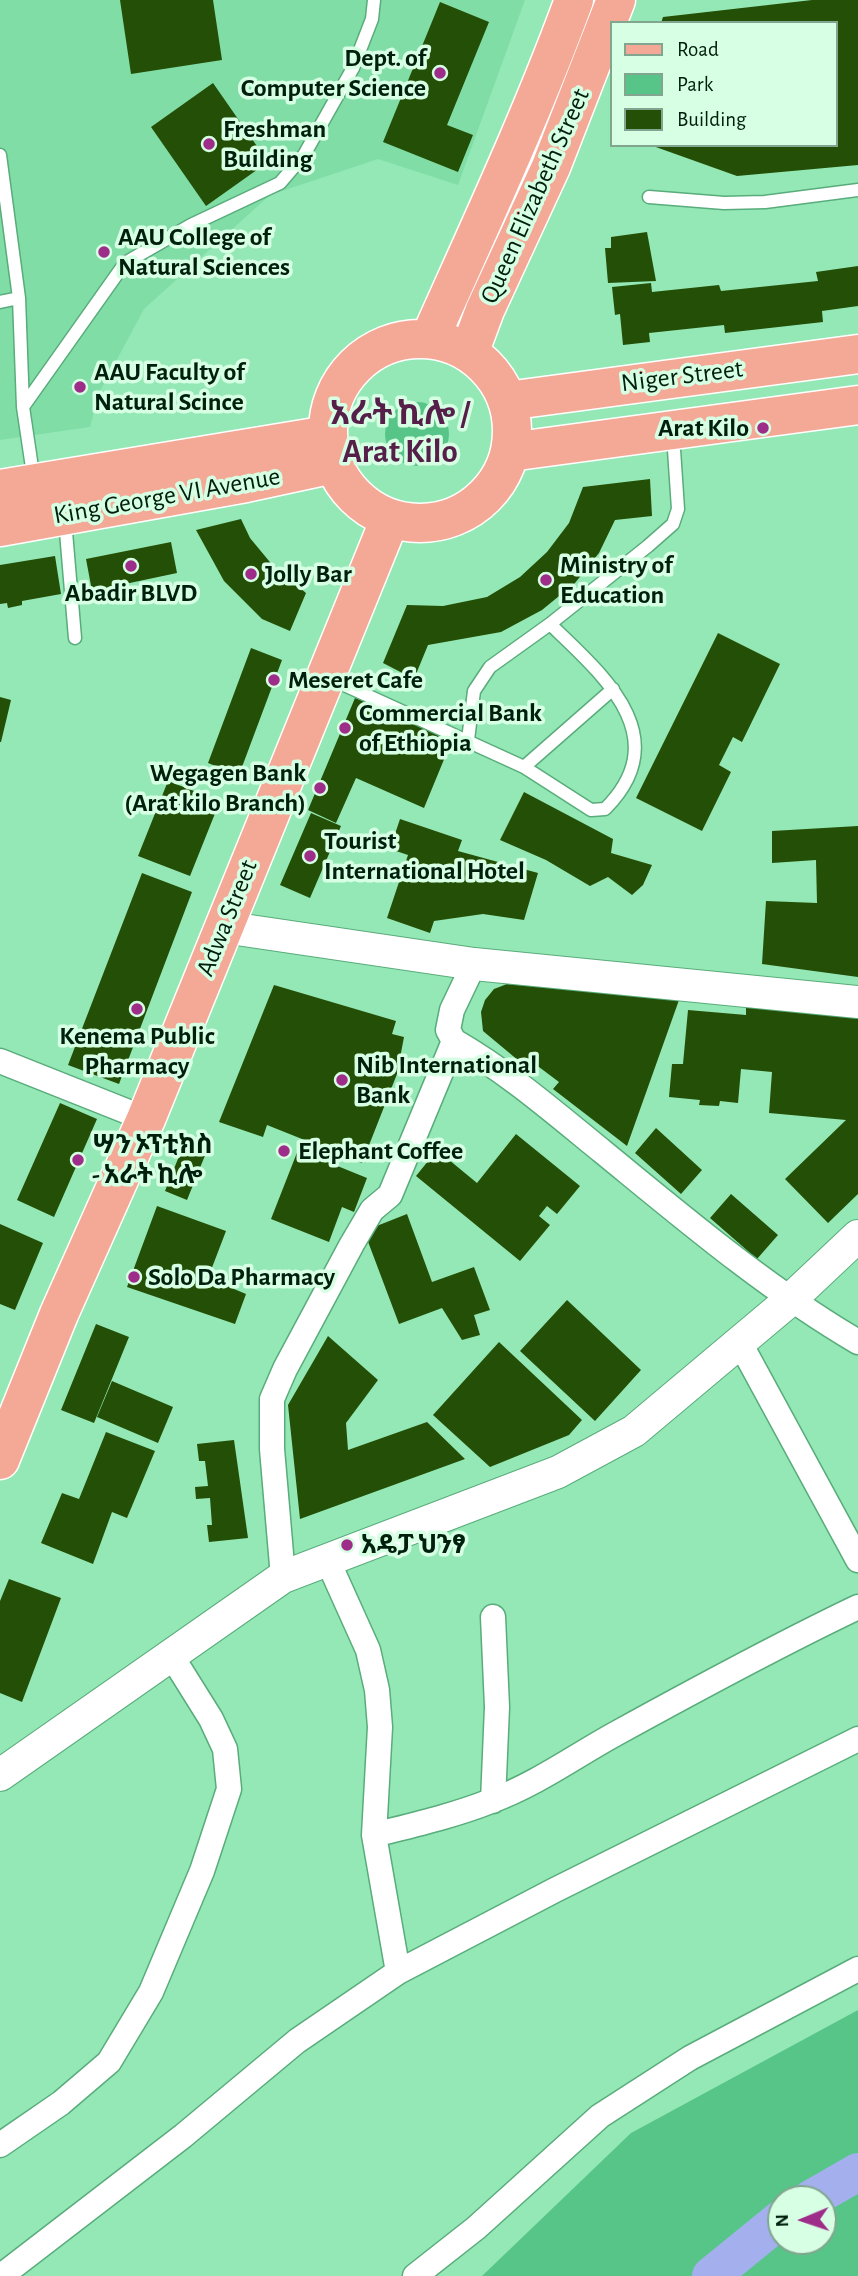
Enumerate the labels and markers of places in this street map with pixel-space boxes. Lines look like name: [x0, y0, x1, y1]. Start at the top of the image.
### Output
place label: Dept. of Computer Science: [241, 42, 426, 104]
marker: Dept. of Computer Science: [432, 65, 448, 81]
place label: Freshman Building: [223, 113, 326, 174]
marker: Freshman Building: [201, 136, 217, 152]
place label: AAU College of Natural Sciences: [118, 221, 290, 282]
marker: AAU College of Natural Sciences: [96, 244, 112, 260]
place label: AAU Faculty of Natural Scince: [94, 356, 244, 418]
marker: AAU Faculty of Natural Scince: [72, 379, 88, 395]
place label: Arat Kilo: [658, 412, 749, 444]
marker: Arat Kilo: [755, 420, 771, 436]
place label: Ministry of Education: [560, 549, 672, 610]
marker: Abadir BLVD: [123, 558, 139, 574]
place label: Jolly Bar: [265, 558, 352, 590]
marker: Jolly Bar: [243, 566, 259, 582]
marker: Ministry of Education: [538, 572, 554, 588]
place label: Abadir BLVD: [65, 577, 197, 609]
place label: Meseret Cafe: [288, 664, 423, 696]
marker: Meseret Cafe: [266, 672, 282, 688]
place label: Commercial Bank of Ethiopia: [359, 697, 542, 758]
marker: Commercial Bank of Ethiopia: [337, 720, 353, 736]
place label: Wegagen Bank (Arat kilo Branch): [124, 757, 306, 818]
marker: Wegagen Bank (Arat kilo Branch): [312, 780, 328, 796]
place label: Tourist International Hotel: [324, 825, 525, 886]
marker: Tourist International Hotel: [302, 848, 318, 864]
marker: Kenema Public Pharmacy: [129, 1001, 145, 1017]
place label: Kenema Public Pharmacy: [59, 1020, 215, 1082]
place label: Nib International Bank: [356, 1049, 537, 1110]
marker: Nib International Bank: [334, 1072, 350, 1088]
place label: ሣን ኦፕቲክስ - አራት ኪሎ: [92, 1129, 213, 1190]
place label: Elephant Coffee: [298, 1135, 463, 1167]
marker: Elephant Coffee: [276, 1143, 292, 1159]
marker: ሣን ኦፕቲክስ - አራት ኪሎ: [70, 1152, 86, 1168]
place label: Solo Da Pharmacy: [148, 1261, 335, 1293]
marker: Solo Da Pharmacy: [126, 1269, 142, 1285]
place label: አዴፓ ህንፃ: [361, 1529, 466, 1561]
marker: አዴፓ ህንፃ: [339, 1537, 355, 1553]

